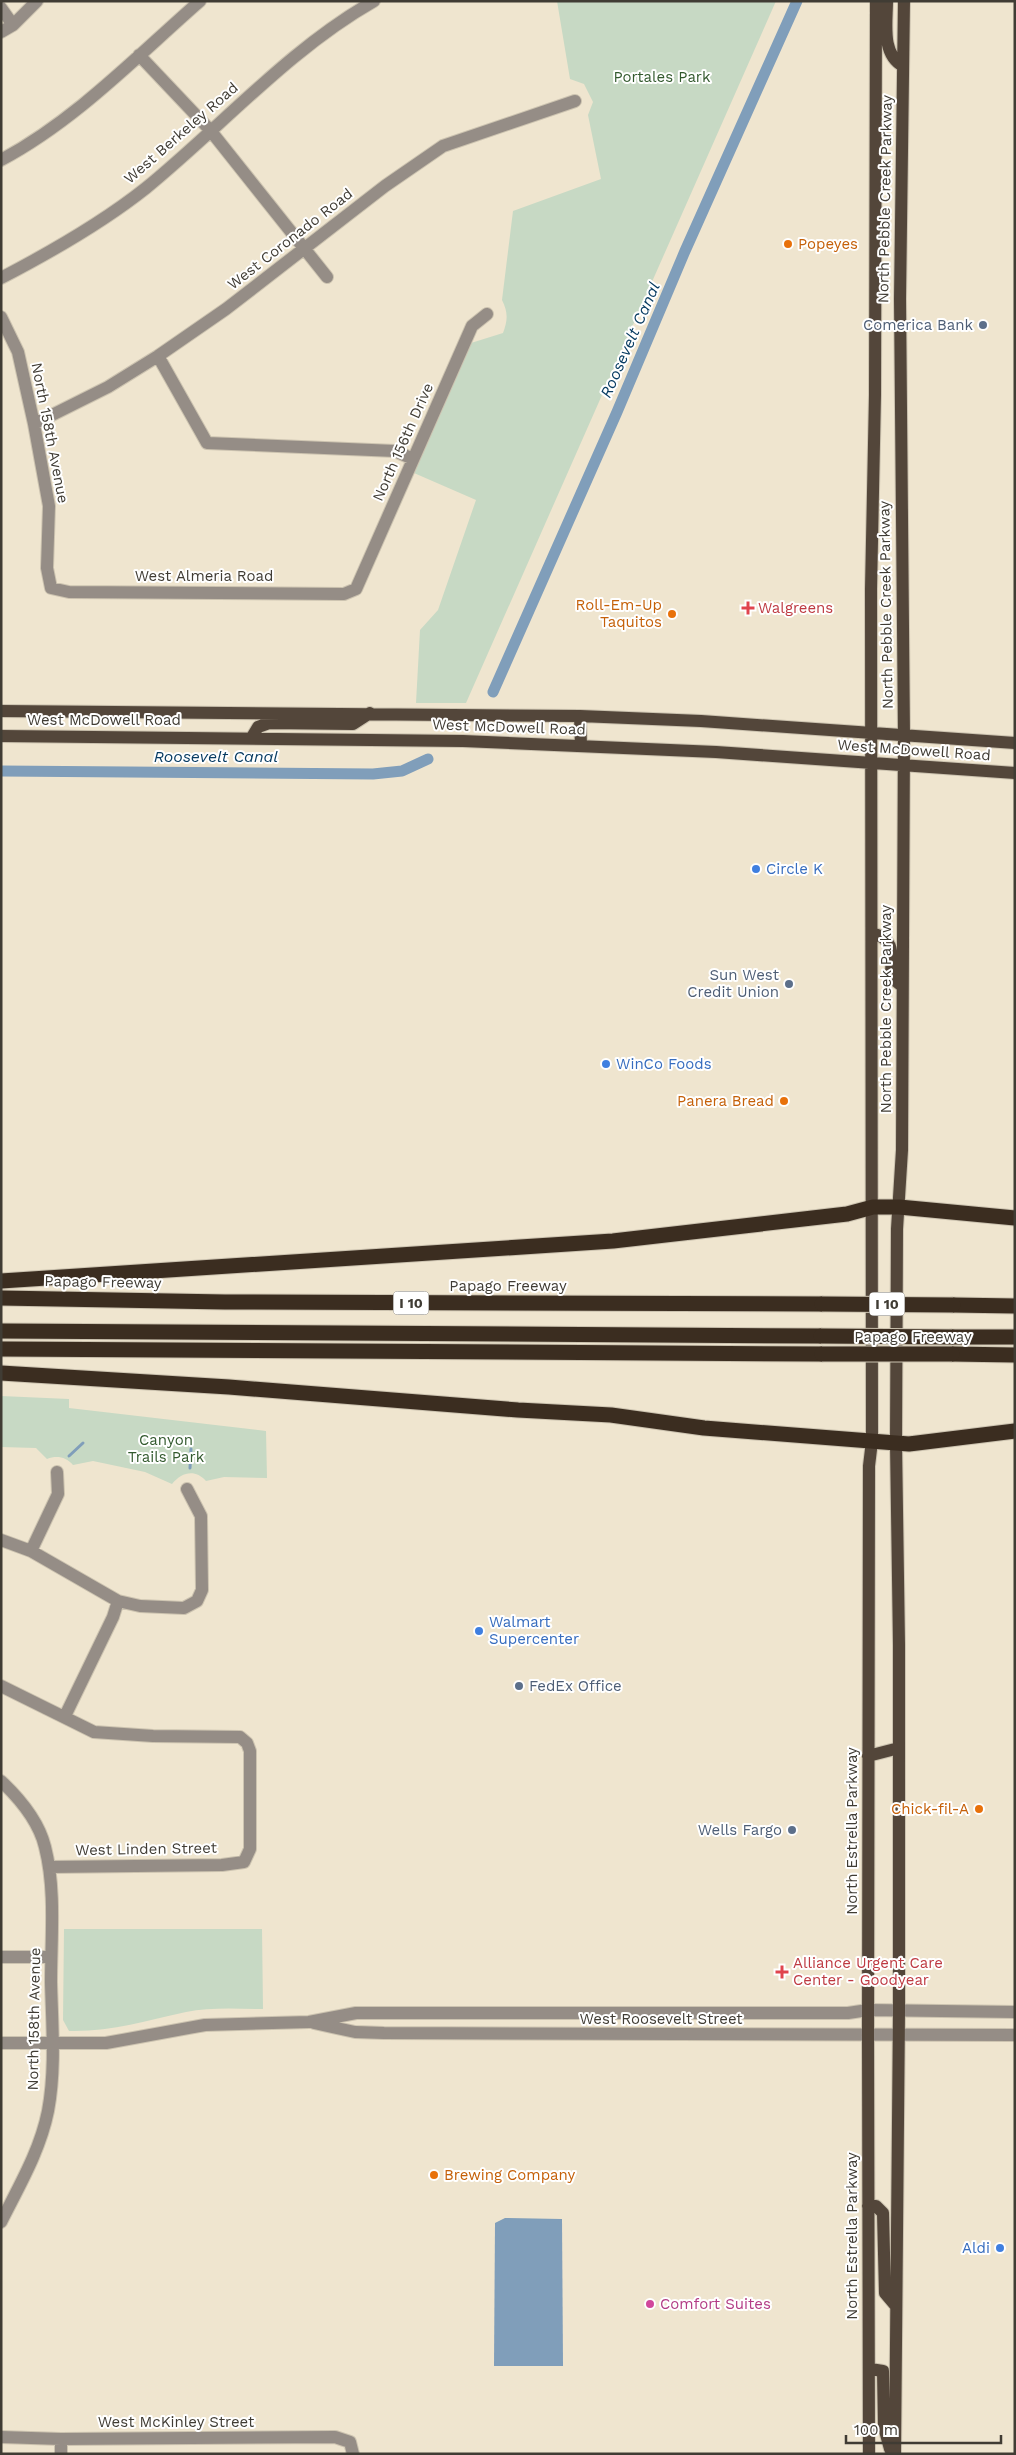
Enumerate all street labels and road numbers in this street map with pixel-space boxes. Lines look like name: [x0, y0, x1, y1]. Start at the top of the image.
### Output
street label: West Berkeley Road: [120, 79, 242, 187]
street label: North Pebble Creek Parkway: [874, 94, 896, 303]
street label: West Coronado Road: [224, 185, 356, 293]
street label: North 158th Avenue: [28, 361, 72, 505]
street label: North 156th Drive: [369, 380, 437, 504]
street label: North Pebble Creek Parkway: [875, 500, 897, 709]
street label: West Almeria Road: [135, 567, 273, 585]
street label: West McDowell Road: [27, 711, 181, 729]
street label: West McDowell Road: [432, 715, 586, 739]
street label: West McDowell Road: [837, 736, 991, 764]
street label: North Pebble Creek Parkway: [877, 905, 895, 1113]
street label: Papago Freeway: [44, 1272, 162, 1292]
street label: Papago Freeway: [449, 1277, 567, 1295]
road number: I 10: [394, 1292, 428, 1315]
road number: I 10: [870, 1292, 904, 1316]
street label: Papago Freeway: [854, 1328, 972, 1346]
street label: North Estrella Parkway: [843, 1747, 861, 1915]
street label: West Linden Street: [75, 1839, 218, 1859]
street label: North 158th Avenue: [24, 1947, 44, 2091]
street label: West Roosevelt Street: [579, 2010, 743, 2028]
street label: North Estrella Parkway: [843, 2152, 861, 2320]
street label: West McKinley Street: [98, 2413, 255, 2431]

